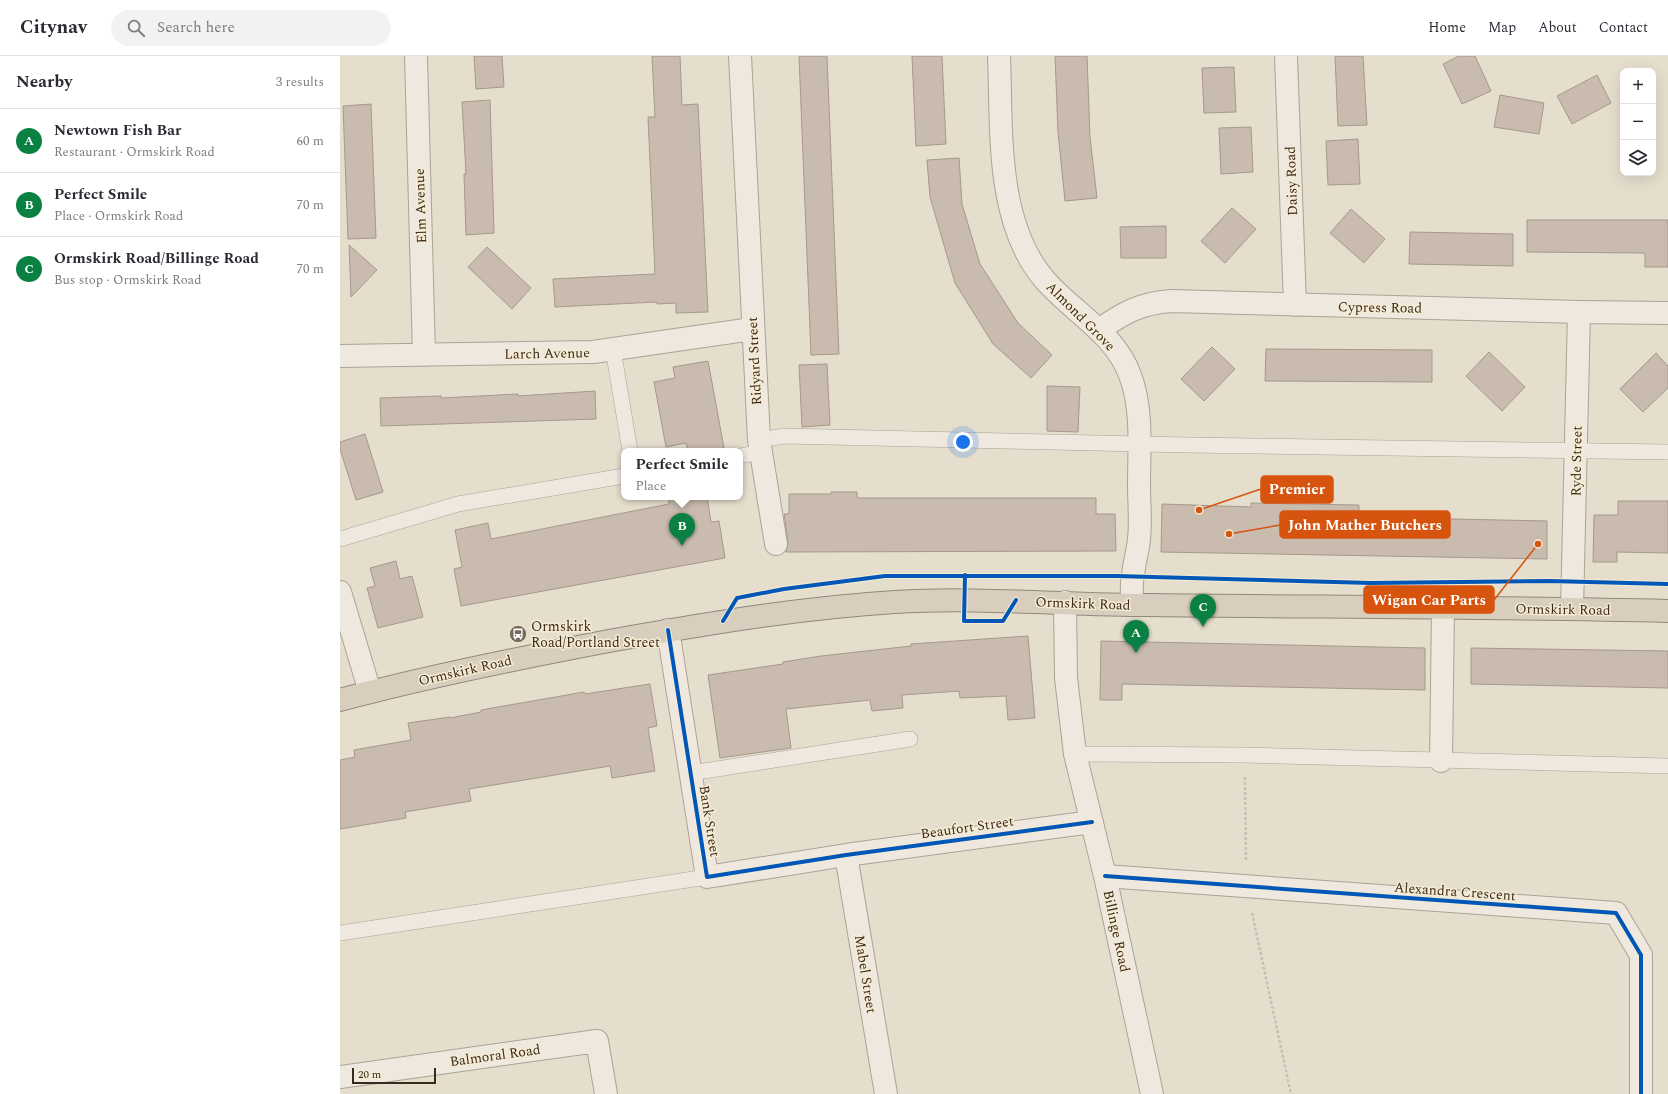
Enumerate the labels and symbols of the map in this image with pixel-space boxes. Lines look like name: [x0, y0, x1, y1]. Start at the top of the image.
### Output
street label: Daisy Road: [1280, 146, 1303, 216]
street label: Elm Avenue: [409, 168, 432, 244]
street label: Almond Grove: [1041, 277, 1120, 356]
street label: Cypress Road: [1338, 296, 1422, 319]
street label: Ridyard Street: [742, 316, 767, 406]
street label: Larch Avenue: [504, 342, 590, 365]
street label: Ryde Street: [1565, 425, 1588, 497]
your location: [953, 432, 973, 452]
callout: Premier: [1261, 476, 1333, 503]
text: Premier: [1269, 478, 1326, 501]
callout: John Mather Butchers: [1280, 511, 1450, 538]
pin: B: [669, 513, 695, 546]
text: John Mather Butchers: [1288, 514, 1442, 537]
callout: Wigan Car Parts: [1364, 586, 1494, 613]
text: Wigan Car Parts: [1372, 589, 1486, 612]
street label: Ormskirk Road: [1035, 591, 1131, 616]
pin: C: [1190, 594, 1216, 627]
street label: Ormskirk Road: [1515, 598, 1611, 621]
place label: Ormskirk Road/Portland Street: [531, 616, 660, 653]
pin: A: [1123, 620, 1149, 653]
bus stop icon: Ormskirk Road/Portland Street: [508, 624, 528, 644]
street label: Ormskirk Road: [416, 650, 514, 691]
street label: Bank Street: [693, 784, 726, 858]
street label: Beaufort Street: [919, 811, 1015, 844]
street label: Alexandra Crescent: [1393, 877, 1517, 906]
street label: Billinge Road: [1098, 888, 1136, 974]
street label: Mabel Street: [849, 933, 882, 1015]
street label: Balmoral Road: [448, 1039, 542, 1072]
scale bar: [352, 1066, 436, 1085]

